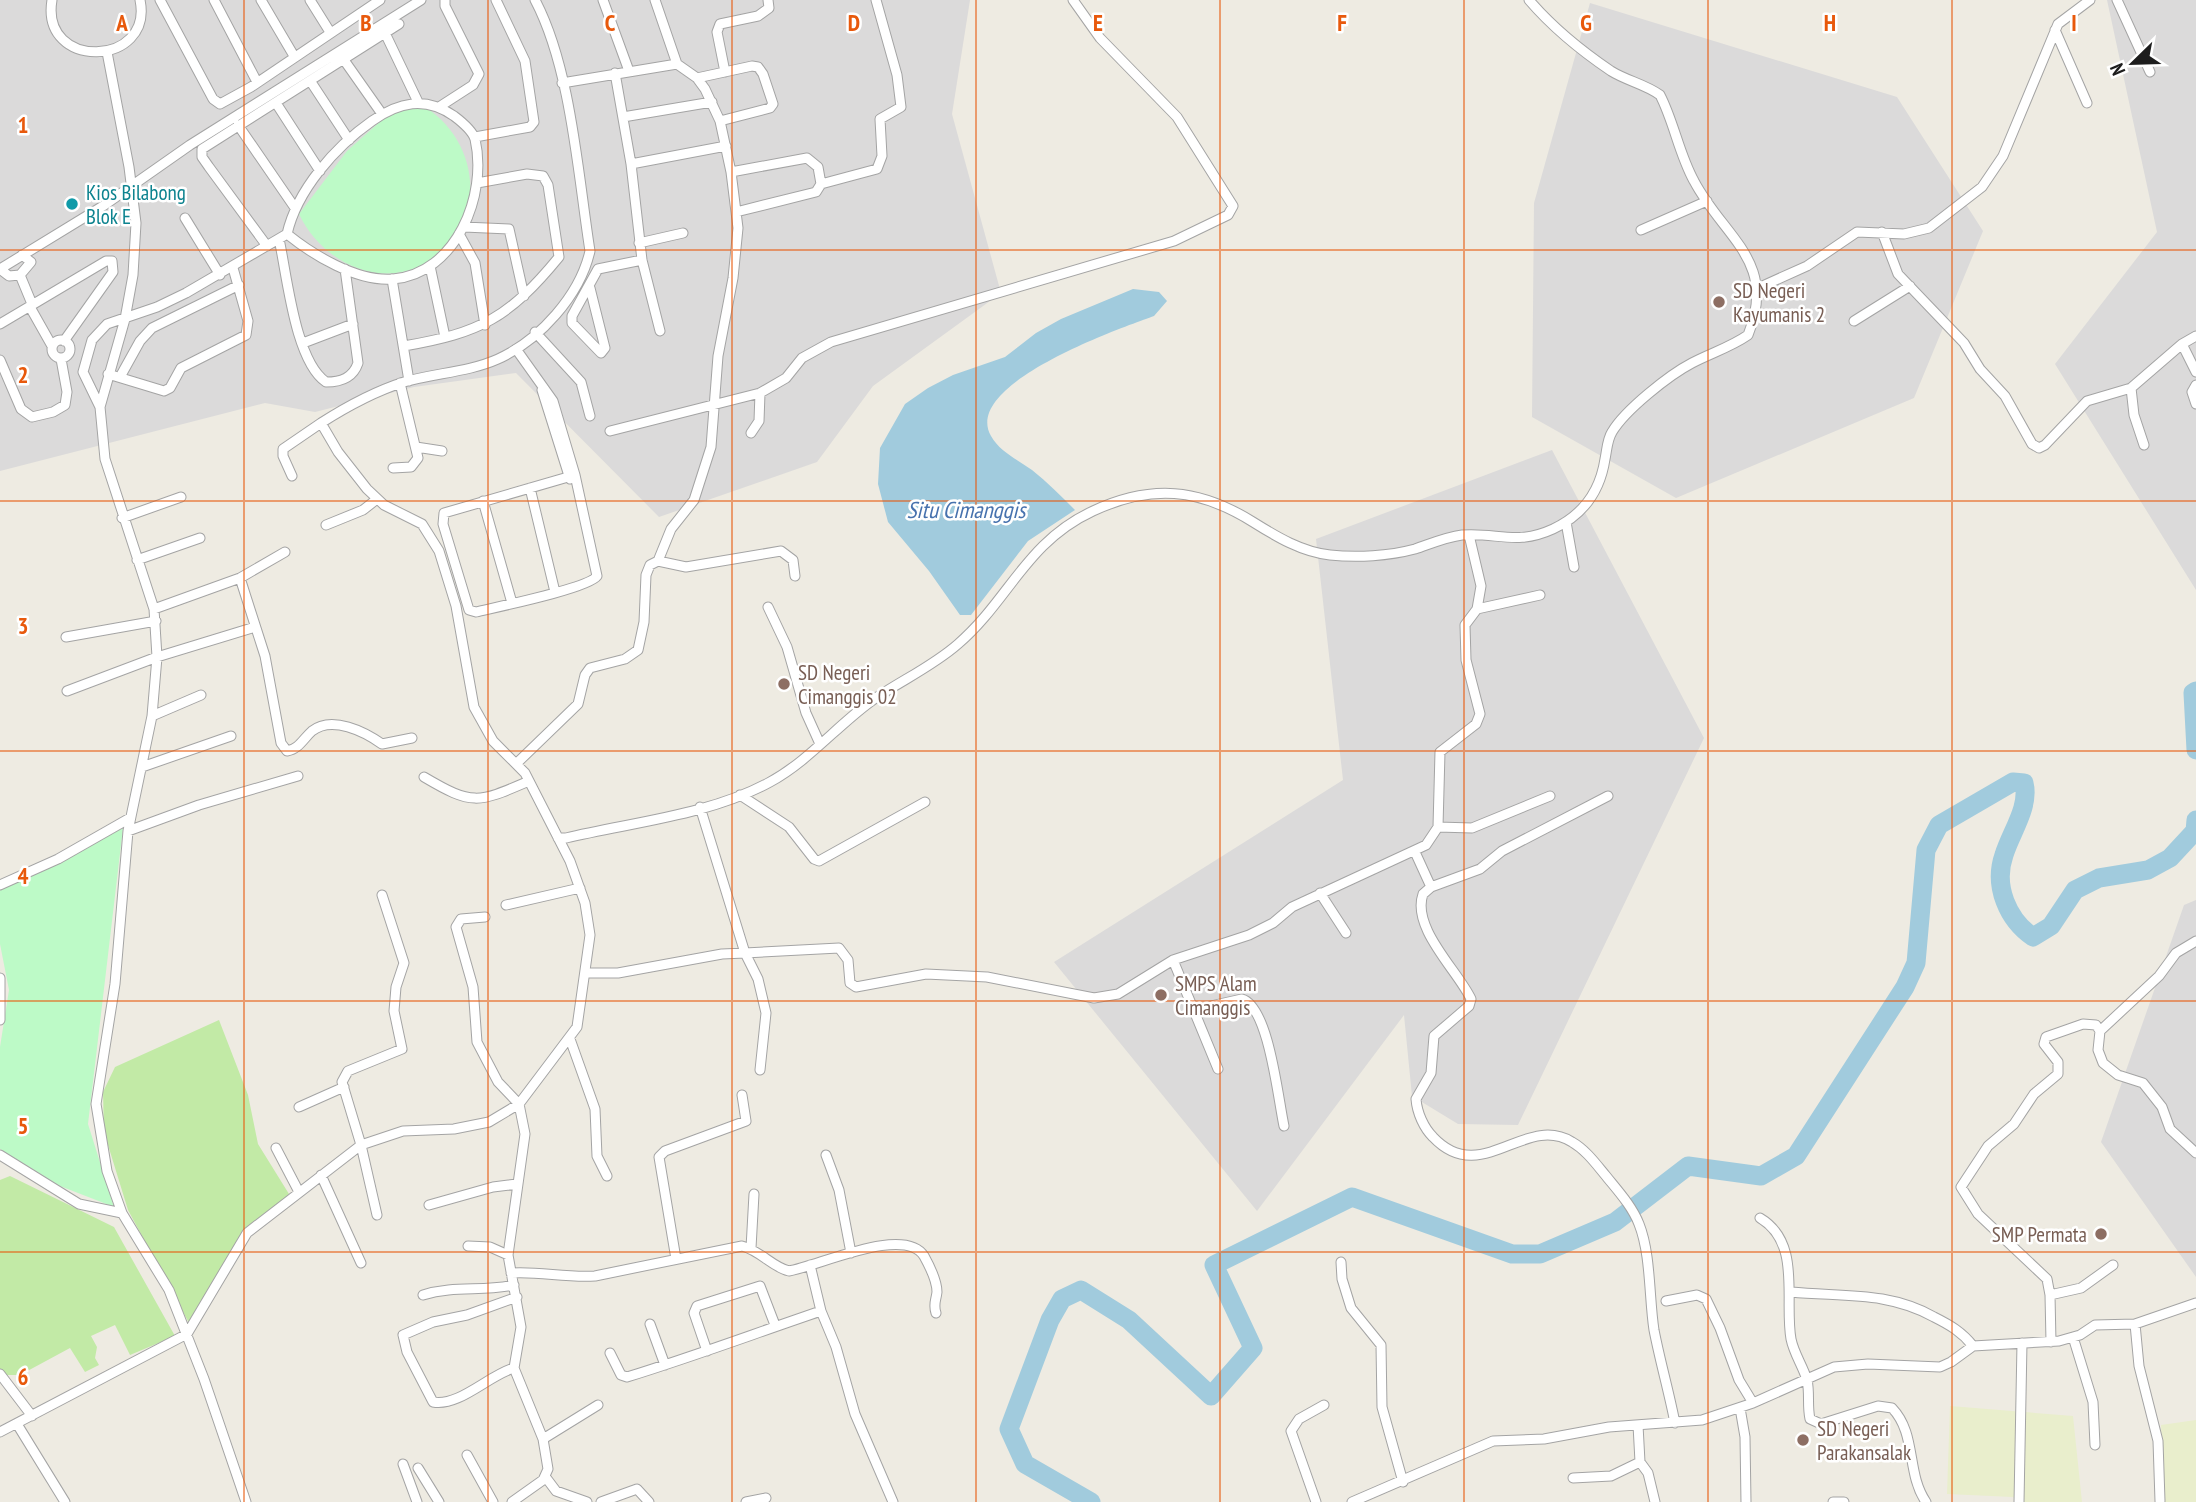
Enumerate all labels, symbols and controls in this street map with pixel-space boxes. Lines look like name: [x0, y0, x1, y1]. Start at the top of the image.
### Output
text: A: [115, 8, 128, 37]
text: B: [360, 8, 372, 37]
text: C: [605, 8, 616, 37]
text: D: [848, 8, 860, 37]
text: E: [1093, 8, 1103, 37]
text: F: [1337, 8, 1347, 37]
text: G: [1580, 8, 1592, 37]
text: H: [1824, 8, 1836, 37]
text: I: [2071, 8, 2077, 37]
north arrow: [2098, 28, 2168, 98]
text: N: [2104, 60, 2130, 79]
text: 1: [18, 110, 29, 139]
place label: Kios Bilabong Blok E: [86, 179, 186, 230]
marker: Kios Bilabong Blok E: [64, 196, 80, 212]
place label: SD Negeri Kayumanis 2: [1733, 277, 1825, 328]
marker: SD Negeri Kayumanis 2: [1711, 294, 1727, 310]
text: 2: [18, 360, 29, 389]
water label: Situ Cimanggis: [907, 495, 1027, 524]
text: 3: [18, 611, 29, 640]
place label: SD Negeri Cimanggis 02: [798, 659, 897, 710]
marker: SD Negeri Cimanggis 02: [776, 676, 792, 692]
text: 4: [18, 861, 29, 890]
place label: SMPS Alam Cimanggis: [1175, 970, 1257, 1021]
marker: SMPS Alam Cimanggis: [1153, 987, 1169, 1003]
text: 5: [18, 1111, 29, 1140]
place label: SMP Permata: [1992, 1221, 2087, 1248]
marker: SMP Permata: [2093, 1226, 2109, 1242]
text: 6: [18, 1362, 29, 1391]
place label: SD Negeri Parakansalak: [1817, 1415, 1911, 1466]
marker: SD Negeri Parakansalak: [1795, 1432, 1811, 1448]

